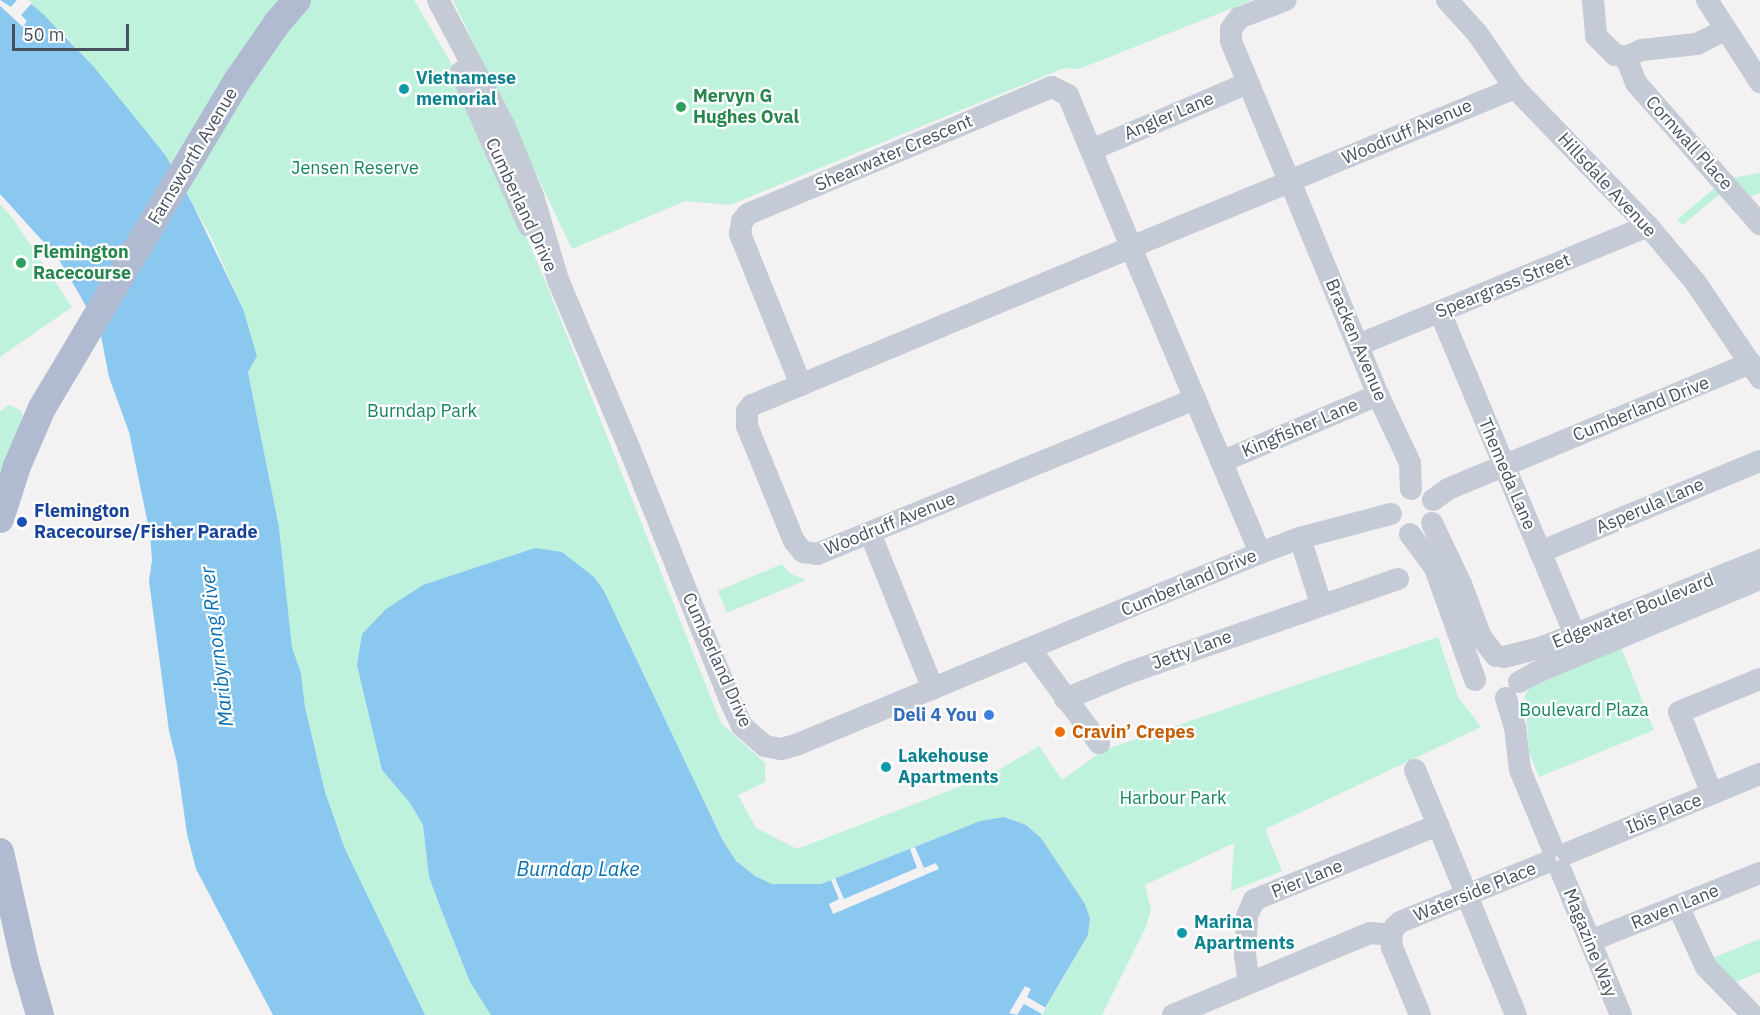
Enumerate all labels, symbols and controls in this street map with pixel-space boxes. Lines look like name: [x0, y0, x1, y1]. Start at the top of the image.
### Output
scale bar: [15, 12, 132, 50]
text: 50 m: [23, 23, 65, 46]
place label: Vietnamese memorial: [416, 68, 516, 110]
marker: Vietnamese memorial: [397, 82, 411, 96]
street label: Farnsworth Avenue: [144, 84, 242, 228]
place label: Mervyn G Hughes Oval: [693, 86, 799, 128]
street label: Angler Lane: [1121, 87, 1217, 145]
street label: Cornwall Place: [1641, 91, 1737, 195]
street label: Woodruff Avenue: [1339, 95, 1475, 169]
marker: Mervyn G Hughes Oval: [674, 100, 688, 114]
street label: Shearwater Crescent: [812, 110, 976, 196]
street label: Hillsdale Avenue: [1553, 128, 1661, 242]
street label: Cumberland Drive: [481, 135, 561, 275]
park label: Jensen Reserve: [291, 157, 419, 179]
place label: Flemington Racecourse: [33, 242, 131, 284]
street label: Speargrass Street: [1433, 249, 1573, 323]
marker: Flemington Racecourse: [14, 256, 28, 270]
street label: Bracken Avenue: [1321, 276, 1391, 404]
street label: Cumberland Drive: [1570, 372, 1712, 446]
street label: Kingfisher Lane: [1239, 394, 1361, 462]
park label: Burndap Park: [367, 400, 477, 422]
street label: Themeda Lane: [1474, 415, 1540, 533]
street label: Asperula Lane: [1593, 474, 1707, 538]
street label: Woodruff Avenue: [821, 488, 959, 560]
place label: Flemington Racecourse/Fisher Parade: [34, 501, 258, 544]
marker: Flemington Racecourse/Fisher Parade: [15, 515, 29, 529]
street label: Cumberland Drive: [1118, 545, 1260, 621]
water label: Maribyrnong River: [194, 566, 238, 728]
street label: Edgewater Boulevard: [1549, 569, 1717, 653]
street label: Cumberland Drive: [678, 589, 756, 731]
street label: Jetty Lane: [1149, 626, 1235, 674]
park label: Boulevard Plaza: [1519, 699, 1649, 721]
place label: Deli 4 You: [893, 704, 977, 726]
marker: Deli 4 You: [982, 708, 996, 722]
place label: Cravin’ Crepes: [1072, 721, 1195, 743]
marker: Cravin’ Crepes: [1053, 725, 1067, 739]
place label: Lakehouse Apartments: [898, 746, 999, 789]
marker: Lakehouse Apartments: [879, 760, 893, 774]
park label: Harbour Park: [1120, 787, 1226, 809]
street label: Ibis Place: [1623, 789, 1705, 839]
street label: Pier Lane: [1268, 855, 1346, 903]
water label: Burndap Lake: [517, 856, 639, 880]
street label: Waterside Place: [1411, 858, 1539, 926]
street label: Raven Lane: [1628, 880, 1722, 934]
street label: Magazine Way: [1558, 886, 1622, 1000]
place label: Marina Apartments: [1194, 912, 1295, 954]
marker: Marina Apartments: [1175, 926, 1189, 940]

